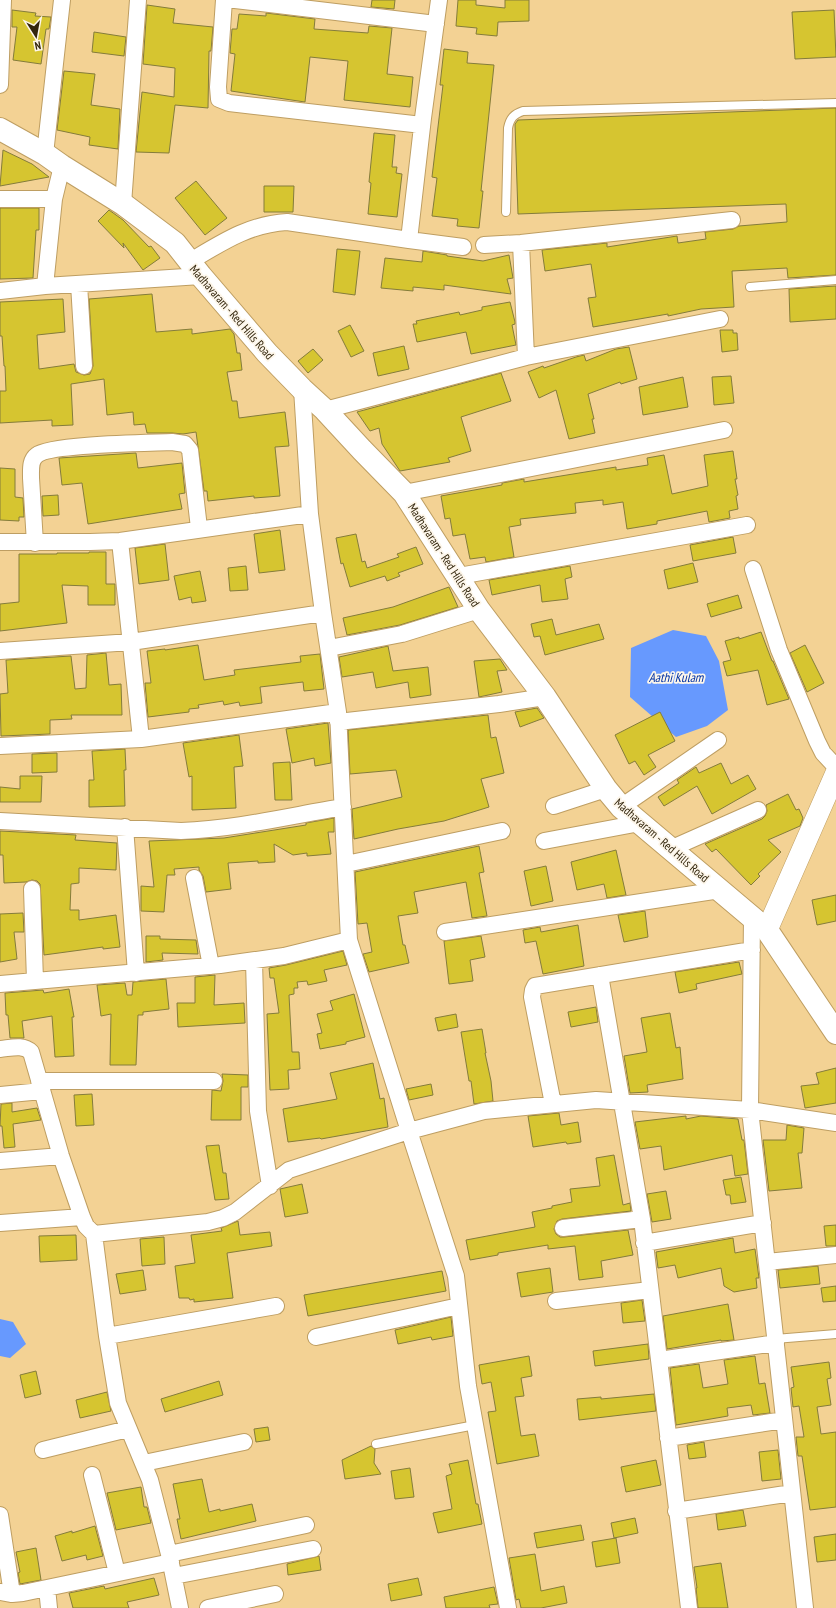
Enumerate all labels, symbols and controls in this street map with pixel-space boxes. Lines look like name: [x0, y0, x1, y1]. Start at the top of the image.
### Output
north arrow: [16, 16, 56, 56]
text: N: [34, 38, 42, 53]
street label: Madhavaram - Red Hills Road: [187, 262, 277, 362]
street label: Madhavaram - Red Hills Road: [405, 500, 483, 610]
water label: Aathi Kulam: [649, 669, 705, 686]
street label: Madhavaram - Red Hills Road: [612, 795, 712, 885]

